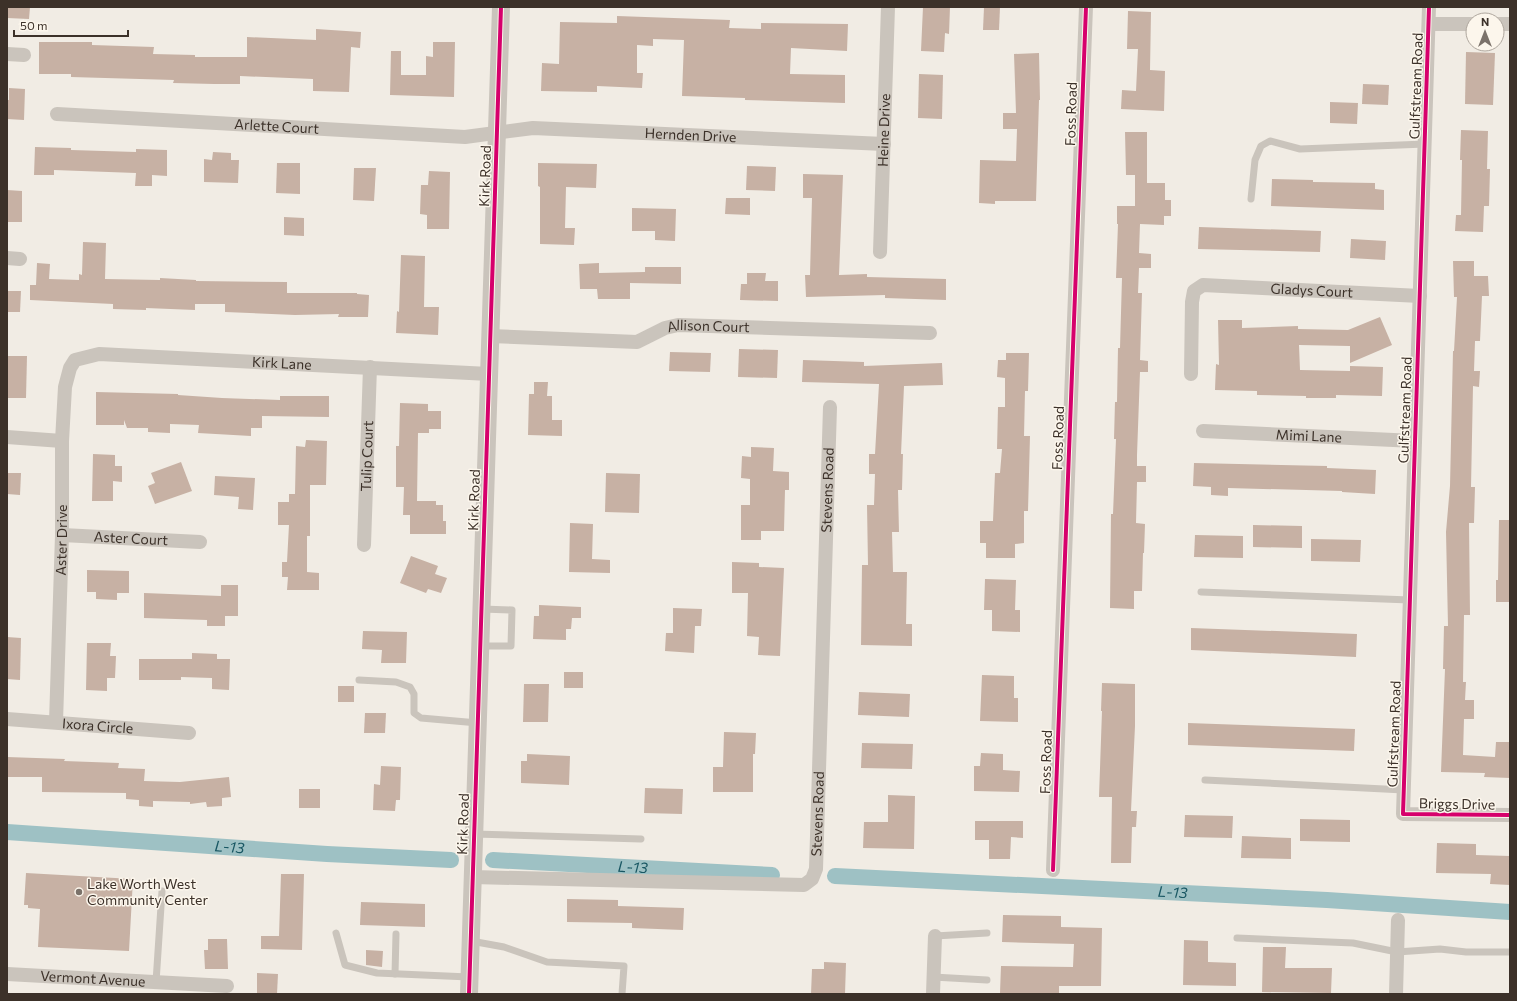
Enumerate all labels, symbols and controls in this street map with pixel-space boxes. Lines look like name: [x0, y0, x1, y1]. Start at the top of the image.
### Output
scale bar: [14, 12, 128, 38]
north arrow: [1465, 12, 1505, 52]
text: N: [1481, 15, 1489, 28]
text: 50 m: [20, 18, 48, 32]
street label: Gulfstream Road: [1405, 32, 1426, 140]
street label: Foss Road: [1061, 82, 1080, 146]
street label: Heine Drive: [874, 93, 893, 167]
street label: Arlette Court: [234, 115, 320, 137]
street label: Hernden Drive: [644, 124, 737, 145]
street label: Kirk Road: [475, 145, 494, 207]
street label: Gladys Court: [1270, 279, 1354, 301]
street label: Allison Court: [665, 316, 750, 335]
street label: Kirk Lane: [252, 353, 312, 373]
street label: Gulfstream Road: [1394, 356, 1415, 464]
street label: Foss Road: [1048, 406, 1067, 470]
street label: Tulip Court: [357, 420, 376, 492]
street label: Mimi Lane: [1275, 425, 1342, 446]
street label: Stevens Road: [817, 447, 837, 533]
street label: Kirk Road: [464, 469, 483, 531]
street label: Aster Drive: [52, 505, 70, 576]
street label: Aster Court: [93, 528, 169, 548]
street label: Gulfstream Road: [1383, 680, 1404, 788]
street label: Ixora Circle: [62, 714, 134, 737]
street label: Foss Road: [1036, 730, 1055, 794]
street label: Stevens Road: [807, 771, 827, 857]
street label: Kirk Road: [453, 793, 472, 855]
street label: Briggs Drive: [1419, 794, 1495, 813]
water label: L-13: [214, 836, 246, 856]
water label: L-13: [617, 857, 649, 876]
place label: Lake Worth West Community Center: [87, 875, 209, 908]
water label: L-13: [1157, 882, 1188, 901]
marker: Lake Worth West Community Center: [74, 887, 84, 897]
street label: Vermont Avenue: [40, 967, 146, 990]

